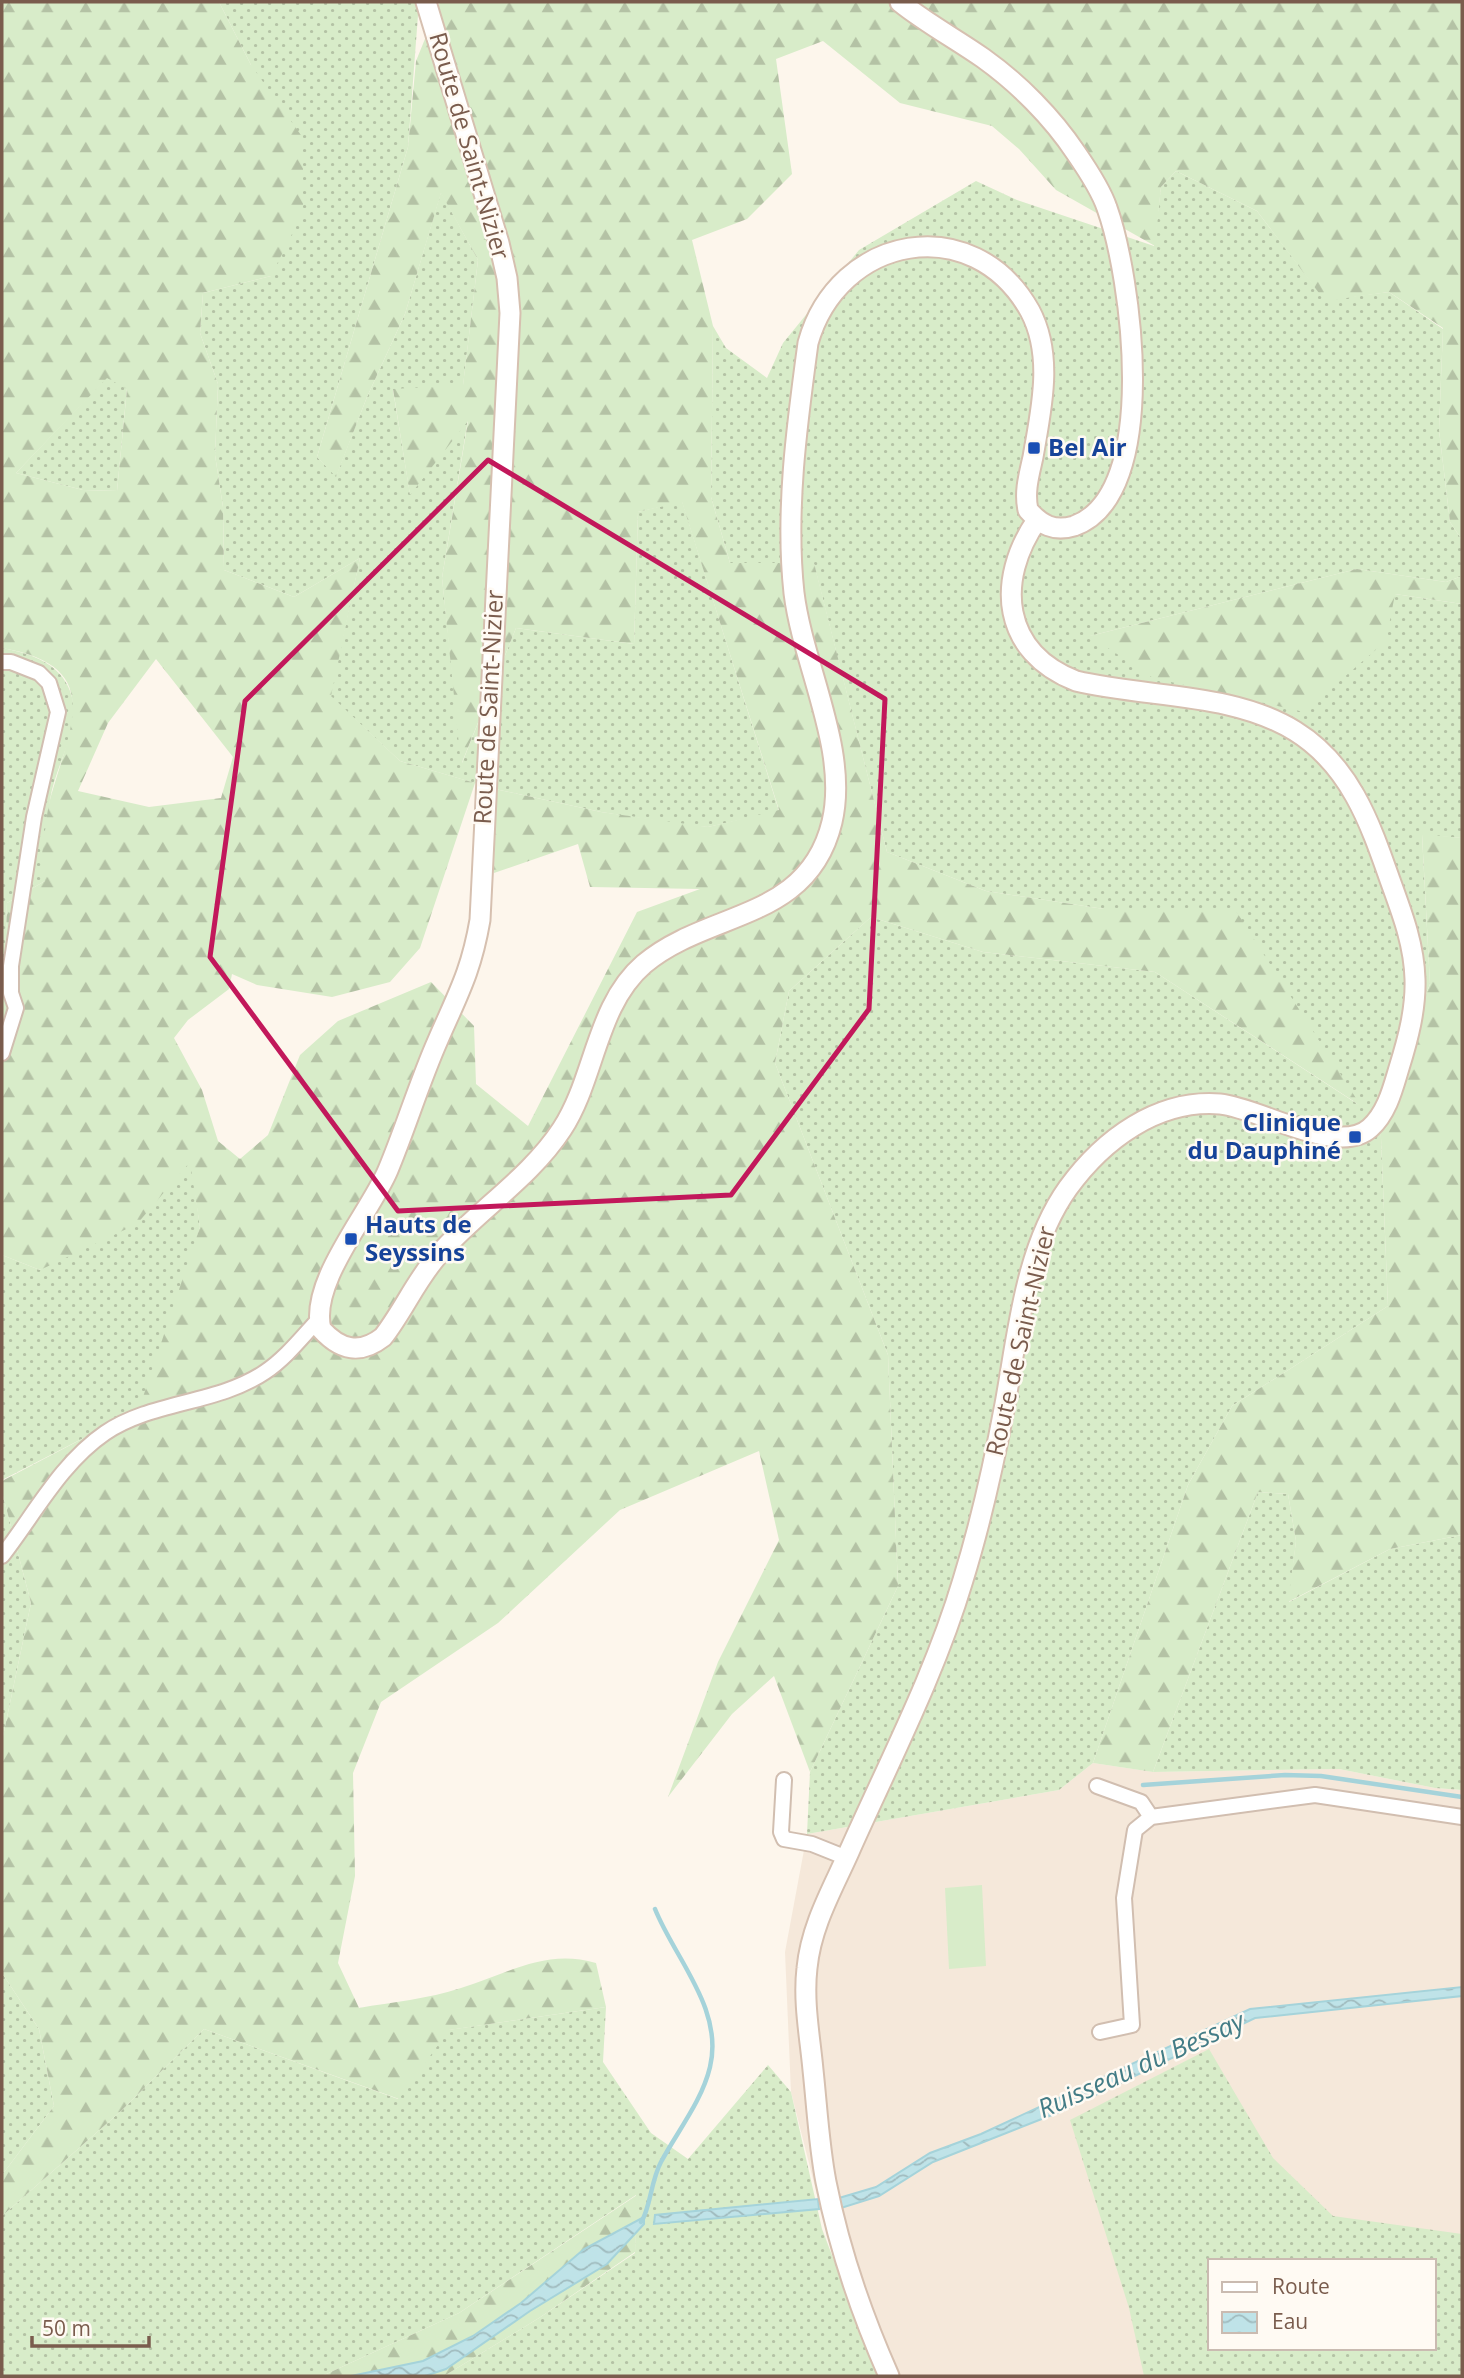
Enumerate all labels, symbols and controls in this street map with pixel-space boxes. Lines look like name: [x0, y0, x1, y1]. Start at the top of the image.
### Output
street label: Route de Saint-Nizier: [422, 28, 519, 263]
place label: Bel Air: [1048, 430, 1127, 463]
marker: Bel Air: [1026, 440, 1042, 456]
street label: Route de Saint-Nizier: [465, 589, 510, 825]
place label: Clinique du Dauphiné: [1188, 1105, 1341, 1166]
marker: Clinique du Dauphiné: [1347, 1129, 1363, 1145]
place label: Hauts de Seyssins: [365, 1207, 472, 1268]
street label: Route de Saint-Nizier: [977, 1222, 1062, 1459]
marker: Hauts de Seyssins: [343, 1231, 359, 1247]
water label: Ruisseau du Bessay: [1032, 2002, 1251, 2126]
legend: [1208, 2259, 1436, 2350]
text: Route: [1272, 2272, 1330, 2300]
scale bar: [32, 2304, 149, 2348]
text: Eau: [1272, 2307, 1308, 2335]
text: 50 m: [42, 2314, 91, 2342]

